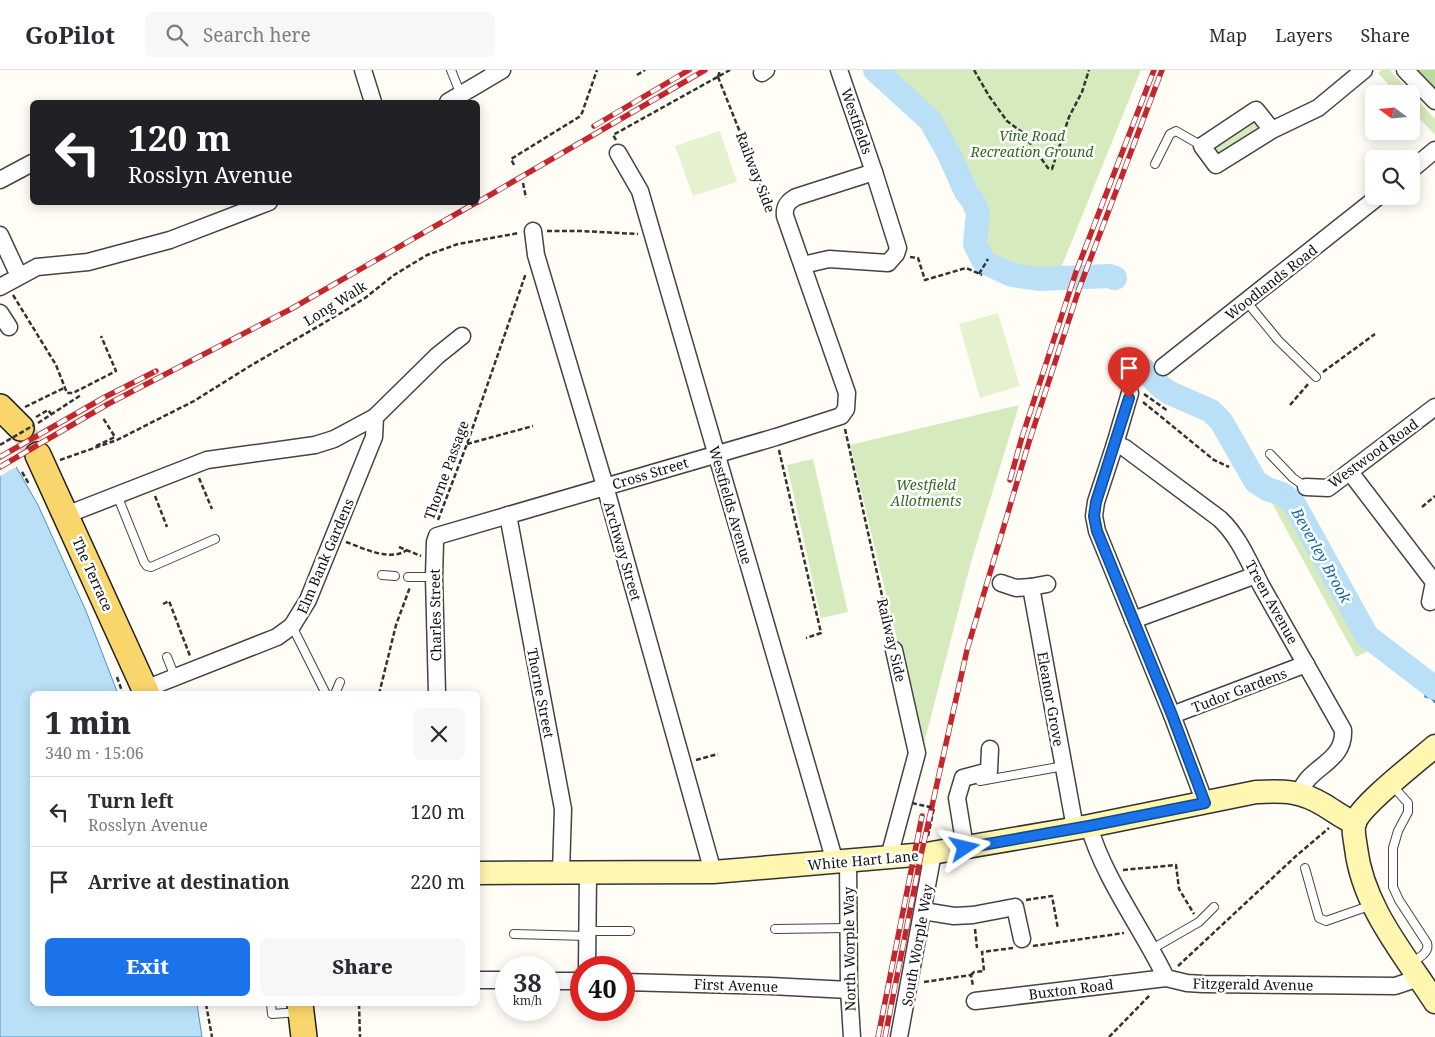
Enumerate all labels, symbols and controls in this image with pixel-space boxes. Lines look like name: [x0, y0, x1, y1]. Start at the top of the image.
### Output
search box: [145, 12, 495, 57]
text: GoPilot: [25, 18, 115, 51]
icon: search: [163, 21, 191, 49]
text: Search here: [203, 22, 311, 48]
text: Map: [1209, 23, 1247, 47]
text: Layers: [1275, 23, 1333, 47]
text: Share: [1361, 23, 1410, 47]
street label: Westfields: [837, 85, 877, 157]
north arrow: [1365, 85, 1420, 140]
map controls: [1365, 85, 1420, 205]
text: 120 m: [128, 114, 231, 161]
icon: left: [45, 120, 110, 185]
park label: Vine Road Recreation Ground: [970, 126, 1094, 161]
street label: Railway Side: [732, 129, 780, 215]
button: search: [1365, 150, 1420, 205]
text: Rosslyn Avenue: [128, 159, 293, 189]
street label: Woodlands Road: [1221, 240, 1321, 324]
street label: Long Walk: [300, 276, 371, 330]
pin: [1108, 347, 1150, 398]
icon: arrive: [1115, 354, 1143, 382]
street label: Westwood Road: [1324, 414, 1422, 492]
street label: Thorne Passage: [419, 418, 473, 522]
street label: Westfields Avenue: [705, 444, 757, 566]
street label: Cross Street: [610, 452, 690, 494]
park label: Westfield Allotments: [889, 475, 962, 510]
street label: Elm Bank Gardens: [292, 495, 358, 617]
street label: Archway Street: [600, 499, 646, 603]
water label: Beverley Brook: [1287, 503, 1357, 606]
street label: The Terrace: [68, 534, 118, 614]
street label: Treen Avenue: [1241, 557, 1303, 647]
street label: Charles Street: [425, 568, 445, 662]
street label: Railway Side: [873, 596, 911, 684]
street label: Thorne Street: [523, 646, 559, 740]
street label: Eleanor Grove: [1033, 650, 1069, 748]
street label: Tudor Gardens: [1189, 663, 1289, 717]
text: 1 min: [45, 702, 131, 743]
button: close: [413, 708, 465, 760]
text: 340 m · 15:06: [45, 742, 144, 764]
text: Turn left: [88, 788, 174, 814]
icon: left: [45, 798, 73, 826]
text: 120 m: [410, 799, 465, 825]
text: Rosslyn Avenue: [88, 814, 208, 836]
position arrow: [938, 821, 990, 873]
street label: White Hart Lane: [807, 846, 919, 874]
icon: arrive: [45, 868, 73, 896]
text: Arrive at destination: [88, 869, 290, 895]
text: 220 m: [410, 869, 465, 895]
street label: South Worple Way: [897, 882, 937, 1008]
street label: North Worple Way: [838, 886, 860, 1011]
button: Exit: [45, 938, 250, 996]
button: Share: [260, 938, 465, 996]
speed limit sign: 40: [570, 956, 635, 1021]
text: 38: [513, 965, 542, 999]
street label: Fitzgerald Avenue: [1193, 973, 1313, 995]
street label: First Avenue: [694, 974, 778, 996]
street label: Buxton Road: [1027, 974, 1115, 1004]
text: km/h: [513, 992, 542, 1009]

